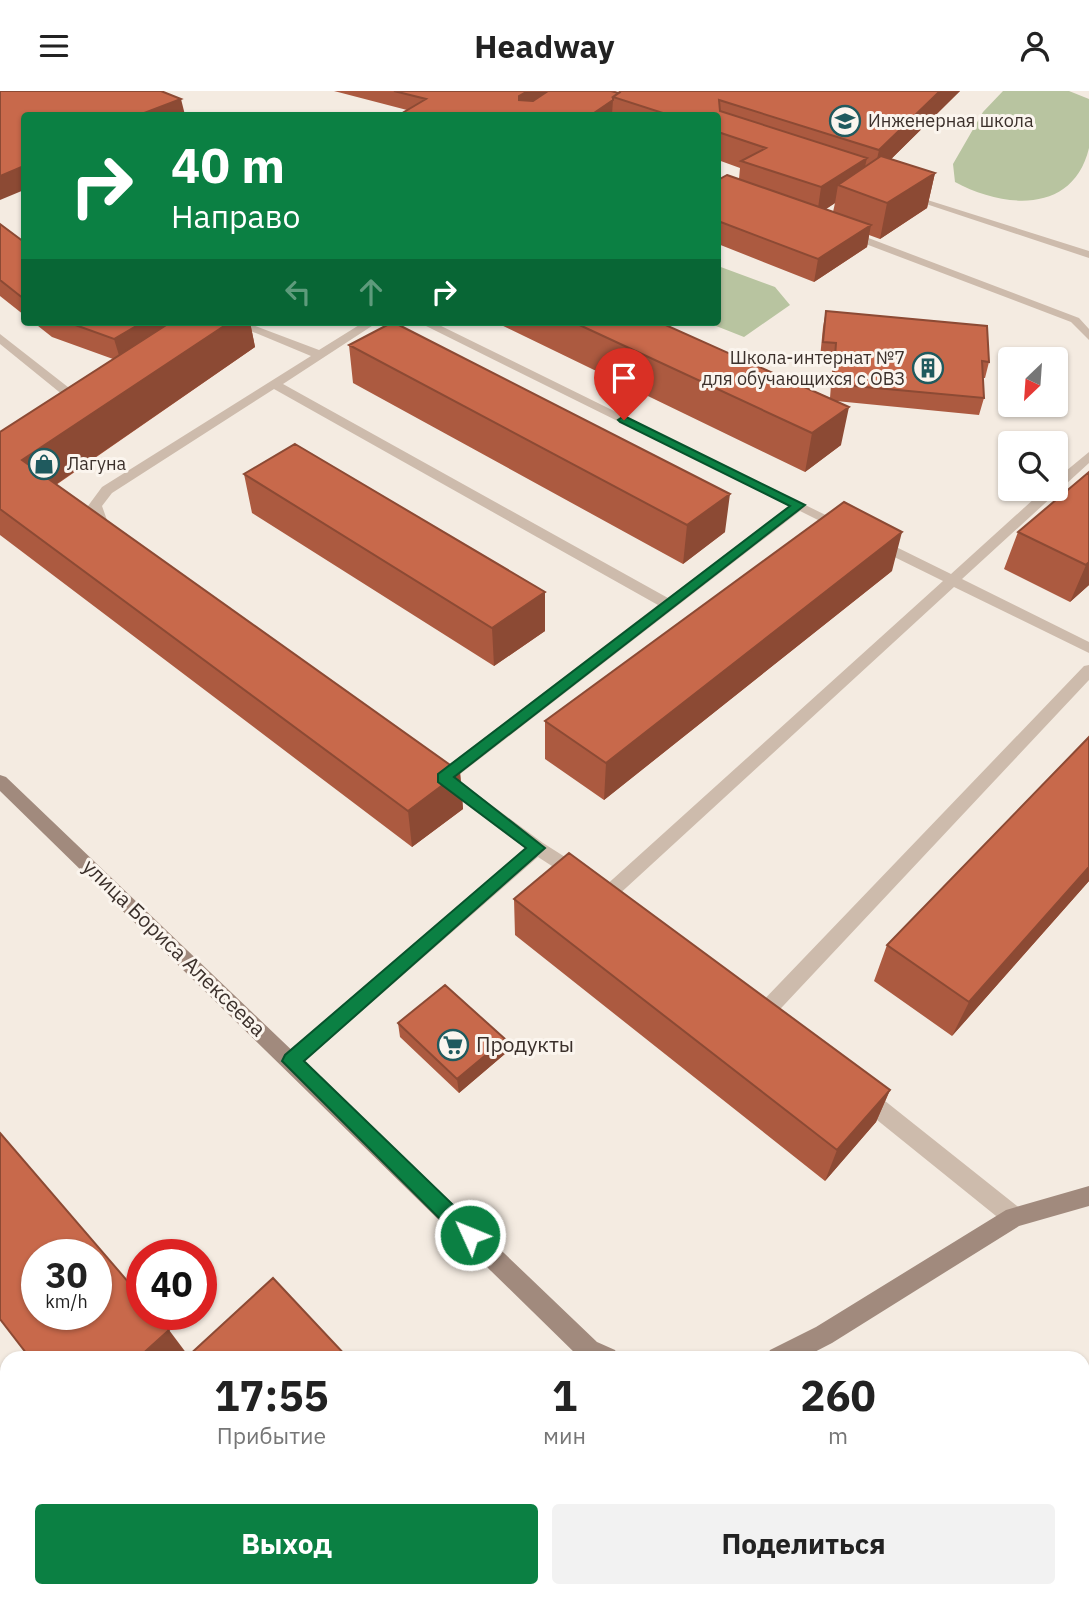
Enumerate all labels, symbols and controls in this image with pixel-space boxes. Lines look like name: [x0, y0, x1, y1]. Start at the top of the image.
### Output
text: Headway: [474, 25, 615, 67]
icon: menu: [35, 27, 73, 65]
icon: person: [1016, 27, 1054, 65]
school or university icon: Инженерная школа: [828, 104, 862, 138]
place label: Инженерная школа: [868, 109, 1034, 132]
text: 40 m: [171, 133, 285, 196]
icon: right: [56, 140, 147, 231]
text: Направо: [171, 195, 300, 237]
icon: left: [279, 273, 317, 311]
icon: ahead: [352, 273, 390, 311]
icon: right: [425, 273, 463, 311]
place label: Школа-интернат №7 для обучающихся с ОВЗ: [702, 346, 905, 390]
north arrow: [998, 347, 1068, 417]
map controls: [998, 347, 1068, 501]
pin: [594, 348, 654, 420]
building icon: Школа-интернат №7 для обучающихся с ОВЗ: [911, 351, 945, 385]
icon: arrive: [605, 359, 643, 397]
button: search: [998, 431, 1068, 501]
shop icon: Лагуна: [27, 447, 61, 481]
place label: Лагуна: [67, 452, 126, 475]
street label: улица Бориса Алексеева: [77, 852, 272, 1042]
supermarket icon: Продукты: [436, 1028, 470, 1062]
place label: Продукты: [476, 1030, 574, 1058]
position arrow: [433, 1198, 507, 1272]
speed limit sign: 40: [126, 1239, 217, 1330]
text: 30: [45, 1252, 88, 1298]
text: km/h: [45, 1290, 88, 1313]
text: 17:55: [214, 1368, 329, 1423]
text: 1: [552, 1368, 577, 1423]
text: 260: [800, 1368, 876, 1423]
text: Прибытие: [217, 1420, 326, 1450]
text: мин: [543, 1420, 586, 1450]
text: m: [828, 1420, 848, 1450]
button: Выход: [35, 1504, 538, 1584]
button: Поделиться: [552, 1504, 1055, 1584]

